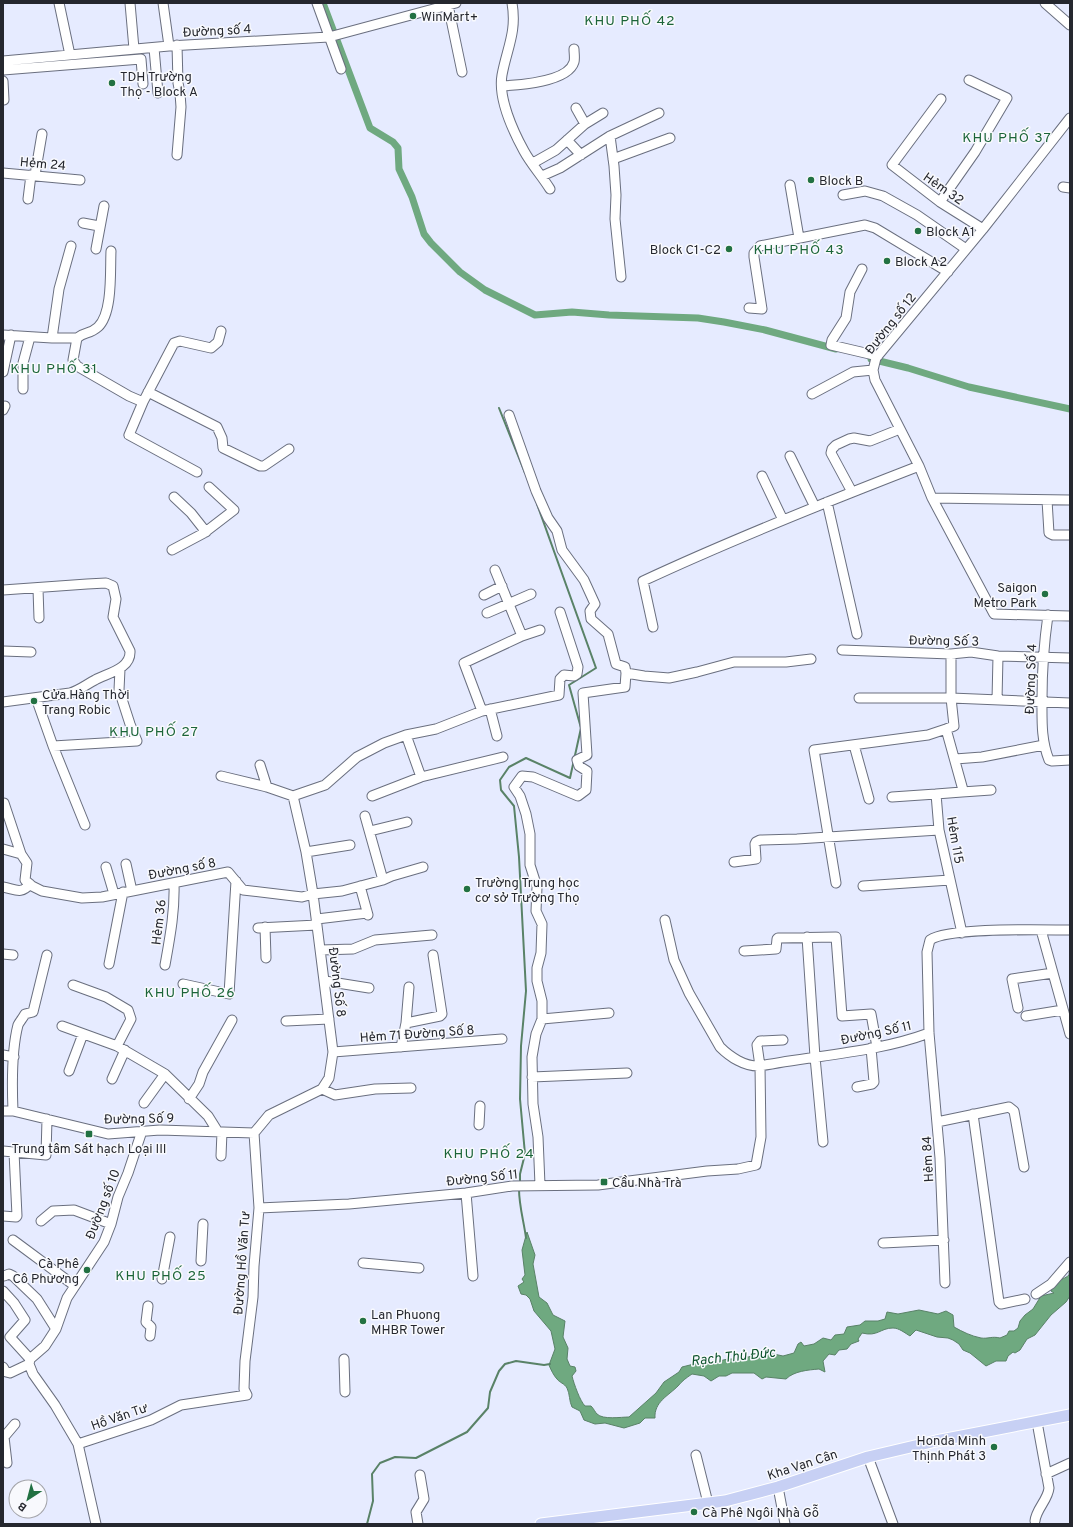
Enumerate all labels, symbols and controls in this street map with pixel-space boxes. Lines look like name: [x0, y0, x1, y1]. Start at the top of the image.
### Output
place label: WinMart+: [421, 10, 478, 26]
district label: KHU PHỐ 42: [584, 10, 676, 30]
marker: WinMart+: [408, 11, 418, 21]
street label: Đường số 4: [182, 21, 252, 42]
place label: TDH Trường Thọ - Block A: [120, 70, 198, 101]
marker: TDH Trường Thọ - Block A: [107, 78, 117, 88]
district label: KHU PHỐ 37: [962, 127, 1052, 147]
street label: Hẻm 24: [19, 155, 67, 175]
street label: Hẻm 32: [919, 170, 966, 209]
place label: Block B: [819, 174, 863, 190]
marker: Block B: [806, 175, 816, 185]
place label: Block A1: [926, 225, 975, 241]
marker: Block A1: [913, 226, 923, 236]
district label: KHU PHỐ 43: [753, 239, 845, 259]
place label: Block C1-C2: [650, 243, 721, 259]
marker: Block C1-C2: [724, 244, 734, 254]
place label: Block A2: [895, 255, 947, 271]
marker: Block A2: [882, 256, 892, 266]
street label: Đường số 12: [862, 290, 921, 358]
district label: KHU PHỐ 31: [10, 358, 98, 378]
place label: Saigon Metro Park: [973, 581, 1037, 612]
marker: Saigon Metro Park: [1040, 589, 1050, 599]
street label: Đường Số 3: [909, 632, 979, 651]
street label: Đường Số 4: [1022, 643, 1041, 715]
place label: Cửa Hàng Thời Trang Robic: [42, 688, 130, 719]
marker: Cửa Hàng Thời Trang Robic: [29, 696, 39, 706]
district label: KHU PHỐ 27: [109, 721, 199, 741]
street label: Hẻm 115: [942, 815, 966, 865]
street label: Đường số 8: [147, 855, 218, 884]
place label: Trường Trung học cơ sở Trường Thọ: [475, 876, 580, 907]
marker: Trường Trung học cơ sở Trường Thọ: [462, 884, 472, 894]
street label: Hẻm 36: [149, 898, 171, 946]
street label: Đường Số 8: [324, 946, 349, 1018]
district label: KHU PHỐ 26: [144, 982, 236, 1002]
street label: Đường Số 11: [839, 1018, 913, 1049]
street label: Hẻm 71 Đường Số 8: [359, 1022, 475, 1047]
street label: Đường Số 9: [104, 1110, 174, 1129]
marker: Trung tâm Sát hạch Loại III: [84, 1129, 94, 1139]
street label: Hẻm 84: [920, 1135, 938, 1182]
place label: Trung tâm Sát hạch Loại III: [11, 1142, 167, 1158]
district label: KHU PHỐ 24: [443, 1143, 535, 1163]
street label: Đường Số 11: [445, 1166, 519, 1191]
street label: Đường số 10: [82, 1167, 125, 1242]
place label: Cầu Nhà Trà: [612, 1175, 682, 1192]
marker: Cầu Nhà Trà: [599, 1177, 609, 1187]
street label: Đường Hồ Văn Tư: [230, 1211, 255, 1315]
place label: Cà Phê Cô Phương: [12, 1257, 79, 1288]
marker: Cà Phê Cô Phương: [82, 1265, 92, 1275]
district label: KHU PHỐ 25: [115, 1265, 207, 1285]
place label: Lan Phuong MHBR Tower: [371, 1308, 445, 1339]
marker: Lan Phuong MHBR Tower: [358, 1316, 368, 1326]
water label: Rạch Thủ Đức: [690, 1345, 777, 1370]
street label: Hồ Văn Tư: [89, 1400, 150, 1435]
place label: Honda Minh Thịnh Phát 3: [912, 1434, 986, 1465]
marker: Honda Minh Thịnh Phát 3: [989, 1442, 999, 1452]
street label: Kha Vạn Cân: [765, 1447, 840, 1485]
north arrow: [8, 1479, 48, 1519]
text: B: [16, 1498, 30, 1514]
place label: Cà Phê Ngôi Nhà Gỗ: [702, 1504, 819, 1522]
marker: Cà Phê Ngôi Nhà Gỗ: [689, 1507, 699, 1517]

